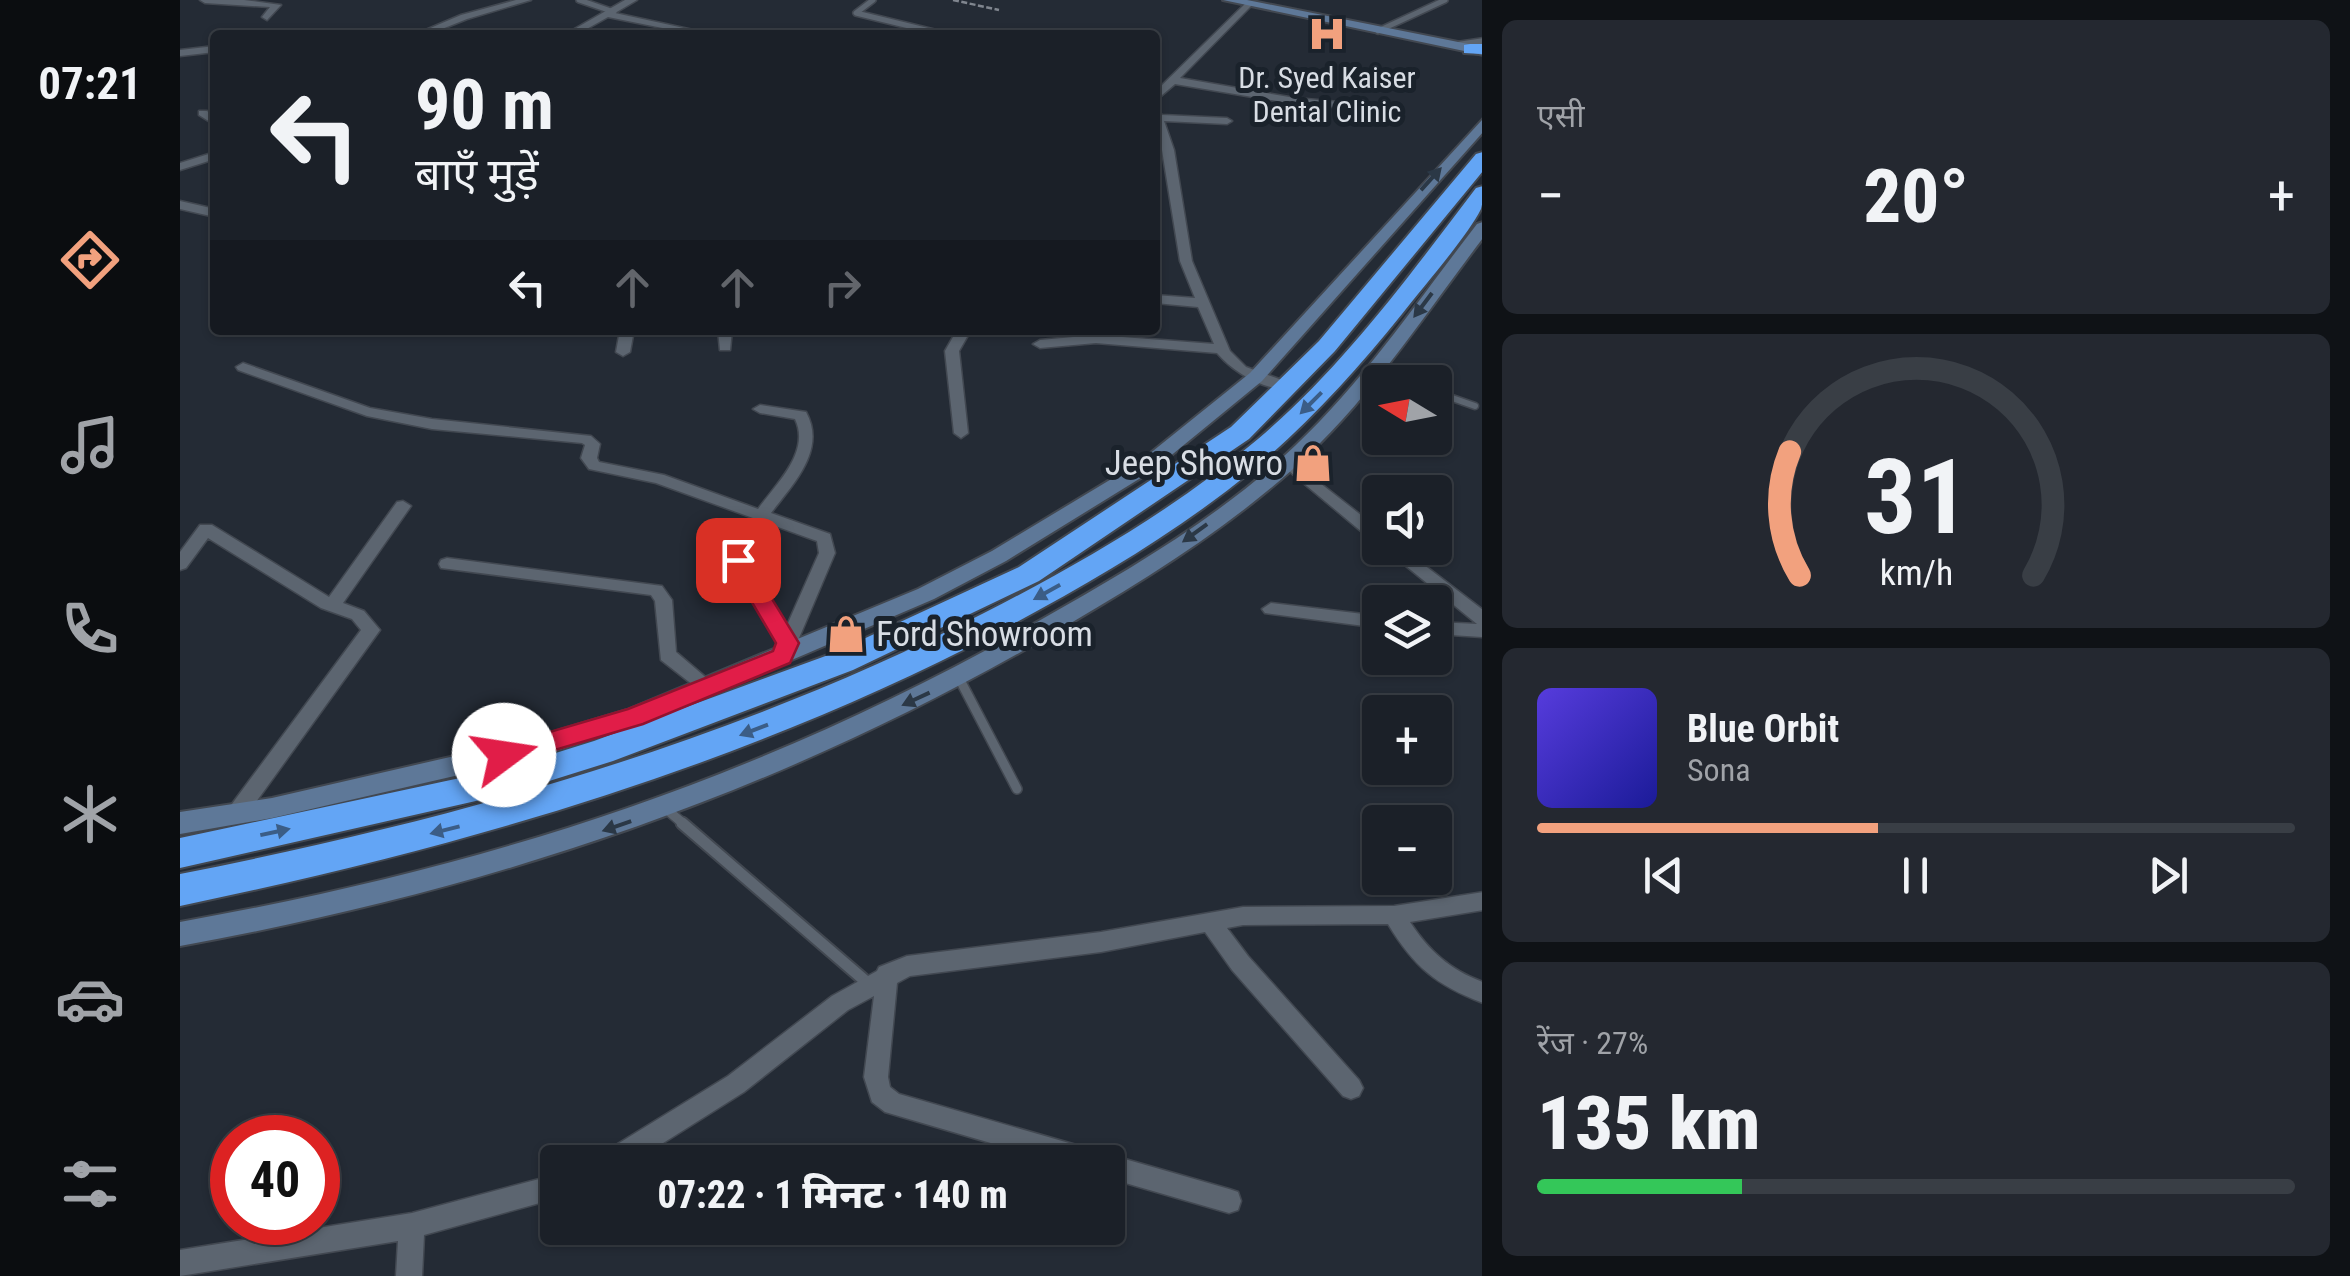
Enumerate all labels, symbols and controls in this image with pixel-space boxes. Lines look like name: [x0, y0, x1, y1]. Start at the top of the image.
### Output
hospital icon: Dr. Syed Kaiser Dental Clinic: [1306, 13, 1348, 55]
text: 07:21: [38, 57, 142, 110]
place label: Dr. Syed Kaiser Dental Clinic: [1238, 60, 1416, 129]
text: 90 m: [415, 64, 554, 146]
icon: left: [250, 70, 380, 200]
text: एसी: [1537, 97, 1585, 135]
text: बाएँ मुड़ें: [415, 148, 539, 201]
text: 20°: [1863, 152, 1969, 240]
text: −: [1537, 164, 1565, 228]
text: +: [2268, 164, 2295, 228]
one-way arrow: [1419, 167, 1442, 191]
icon: directions: [55, 225, 125, 295]
icon: left: [500, 260, 555, 315]
icon: ahead: [605, 260, 660, 315]
icon: ahead: [710, 260, 765, 315]
icon: right: [815, 260, 870, 315]
one-way arrow: [1414, 292, 1434, 318]
north arrow: [1362, 365, 1452, 455]
map controls: [1362, 365, 1452, 895]
one-way arrow: [1299, 391, 1323, 415]
icon: music: [55, 410, 125, 480]
text: 31: [1863, 437, 1969, 558]
shop icon: Jeep Showro: [1292, 442, 1334, 484]
place label: Jeep Showro: [1105, 443, 1283, 484]
button: sound: [1362, 475, 1452, 565]
pin: [696, 518, 781, 603]
one-way arrow: [1182, 523, 1208, 542]
icon: arrive: [711, 533, 766, 588]
text: km/h: [1879, 552, 1953, 594]
one-way arrow: [1033, 584, 1062, 601]
button: layers: [1362, 585, 1452, 675]
icon: phone: [55, 594, 125, 664]
shop icon: Ford Showroom: [825, 613, 867, 655]
place label: Ford Showroom: [876, 614, 1093, 655]
one-way arrow: [901, 690, 930, 707]
button: +: [1362, 695, 1452, 785]
position arrow: [452, 703, 556, 807]
text: Blue Orbit: [1687, 707, 1839, 751]
one-way arrow: [738, 723, 768, 739]
text: Sona: [1687, 751, 1750, 789]
icon: climate: [55, 779, 125, 849]
button: −: [1362, 805, 1452, 895]
one-way arrow: [601, 819, 631, 834]
one-way arrow: [429, 823, 460, 839]
one-way arrow: [260, 824, 291, 840]
icon: previous: [1636, 848, 1691, 903]
icon: pause: [1888, 848, 1943, 903]
icon: next: [2141, 848, 2196, 903]
icon: car: [55, 964, 125, 1034]
text: रेंज · 27%: [1537, 1024, 1648, 1062]
text: 135 km: [1537, 1079, 1760, 1167]
speed limit sign: 40: [210, 1115, 340, 1245]
icon: filters: [55, 1149, 125, 1219]
text: 07:22 · 1 मिनट · 140 m: [657, 1173, 1008, 1217]

